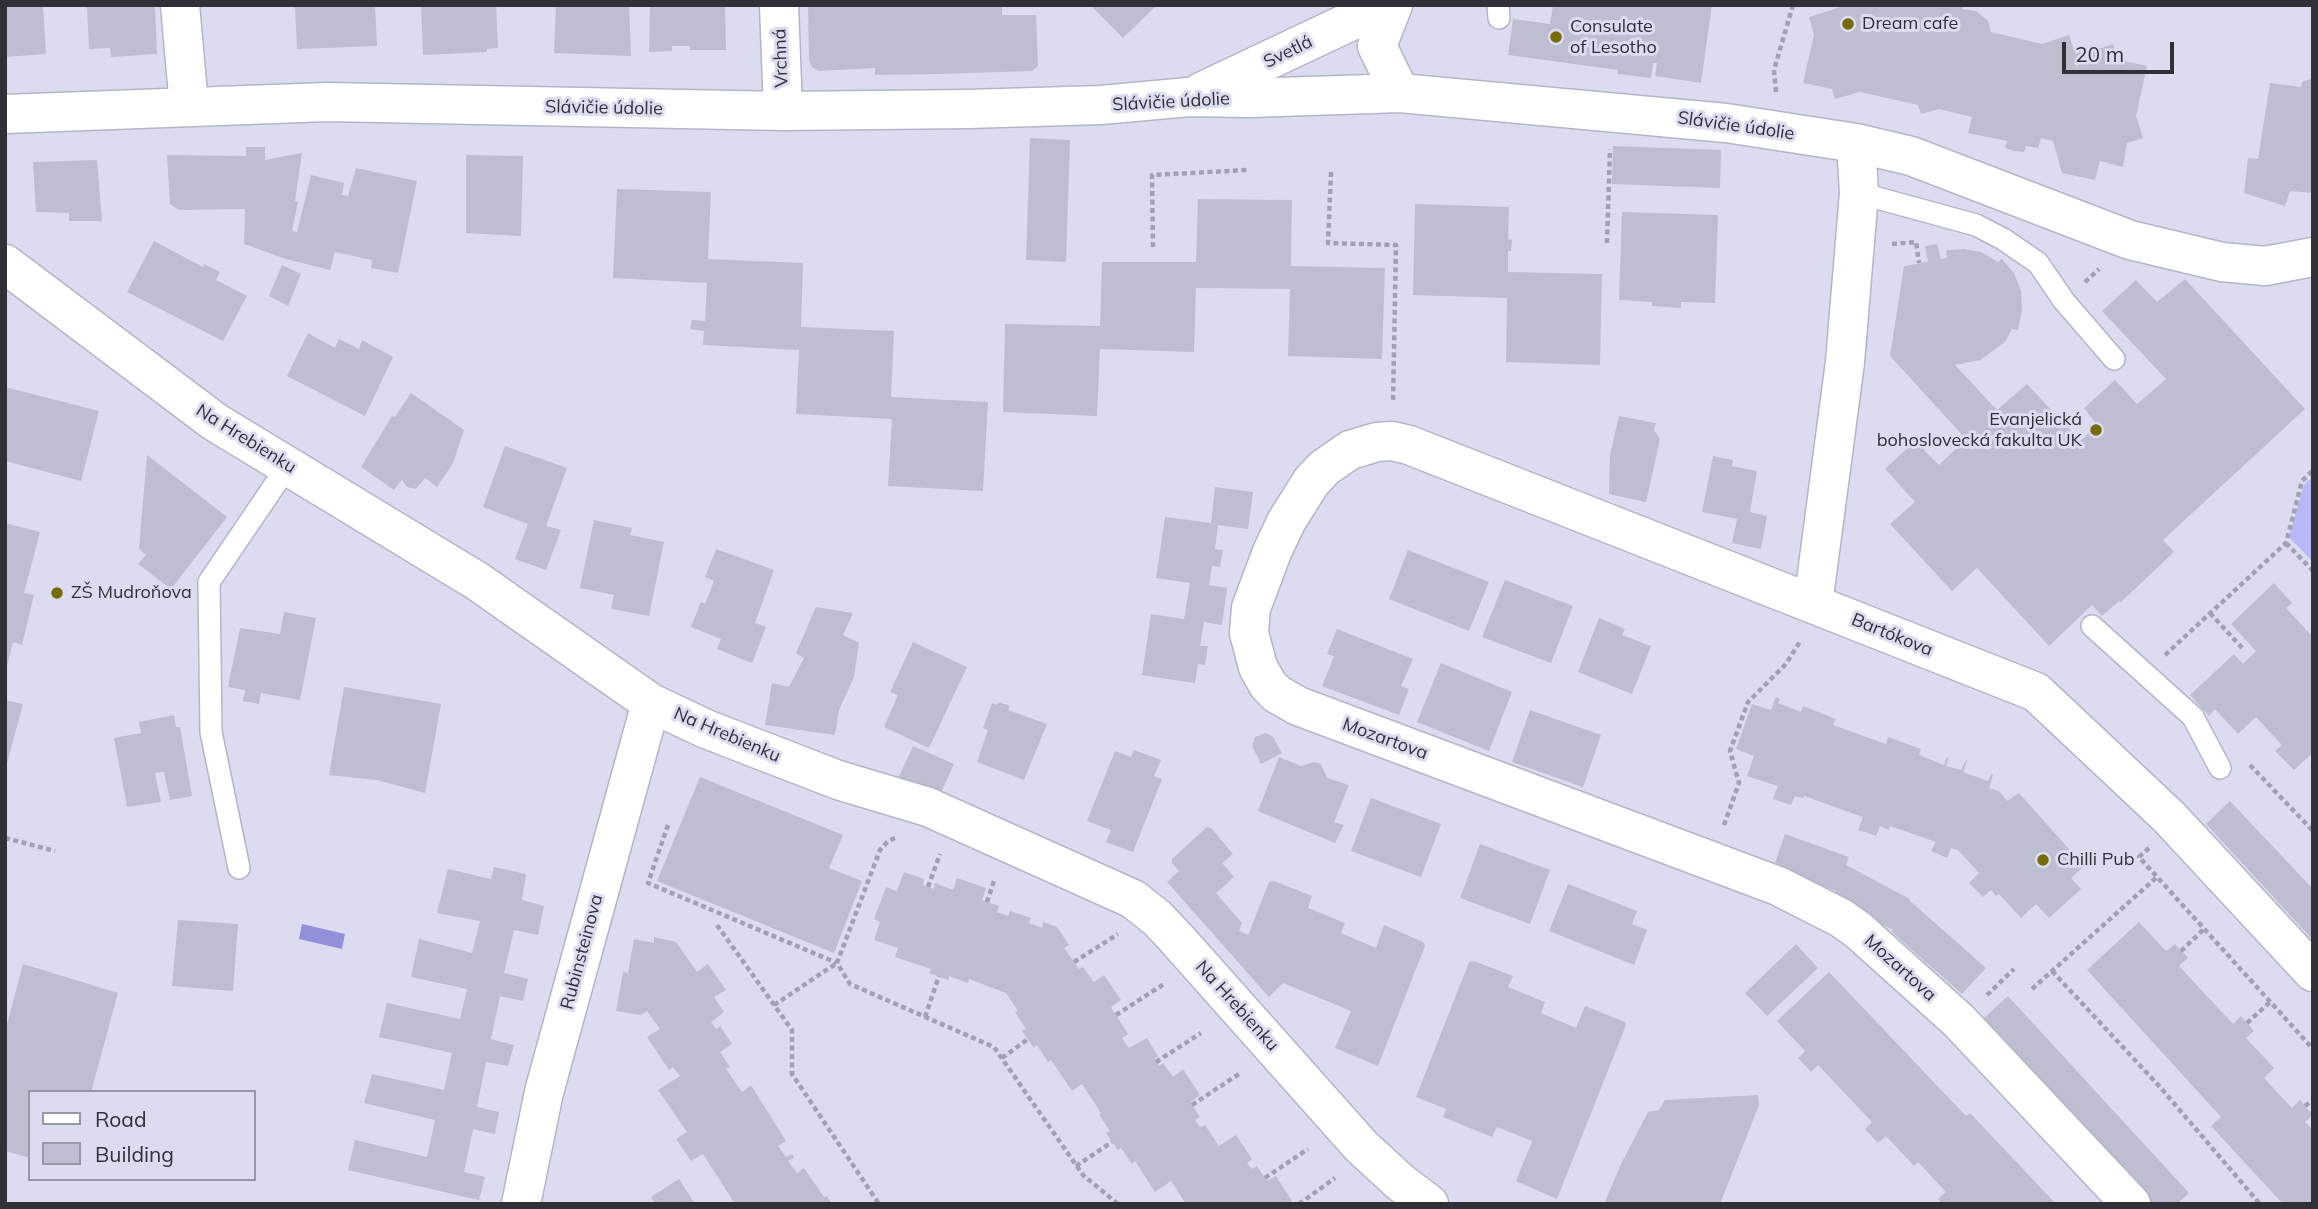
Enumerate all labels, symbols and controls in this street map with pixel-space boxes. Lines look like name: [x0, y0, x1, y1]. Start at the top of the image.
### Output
place label: Dream cafe: [1862, 13, 1958, 35]
place label: Consulate of Lesotho: [1570, 16, 1657, 58]
marker: Dream cafe: [1840, 16, 1856, 32]
street label: Vrchná: [769, 28, 793, 88]
scale bar: [2066, 28, 2178, 72]
marker: Consulate of Lesotho: [1548, 29, 1564, 45]
street label: Svetlá: [1260, 31, 1316, 73]
text: 20 m: [2075, 41, 2124, 67]
street label: Slávičie údolie: [1112, 88, 1230, 116]
street label: Slávičie údolie: [545, 96, 663, 120]
street label: Slávičie údolie: [1676, 107, 1796, 145]
street label: Na Hrebienku: [192, 400, 300, 478]
place label: Evanjelická bohoslovecká fakulta UK: [1877, 409, 2082, 452]
marker: Evanjelická bohoslovecká fakulta UK: [2088, 422, 2104, 438]
place label: ZŠ Mudroňova: [71, 582, 192, 604]
marker: ZŠ Mudroňova: [49, 585, 65, 601]
street label: Bartókova: [1848, 609, 1936, 661]
street label: Na Hrebienku: [670, 703, 784, 767]
street label: Mozartova: [1339, 714, 1431, 764]
place label: Chilli Pub: [2057, 849, 2134, 871]
marker: Chilli Pub: [2035, 852, 2051, 868]
street label: Rubinsteinova: [556, 892, 608, 1012]
street label: Mozartova: [1860, 930, 1940, 1006]
street label: Na Hrebienku: [1191, 956, 1283, 1056]
legend: [28, 1090, 256, 1181]
text: Road: [95, 1106, 146, 1132]
text: Building: [95, 1141, 174, 1167]

